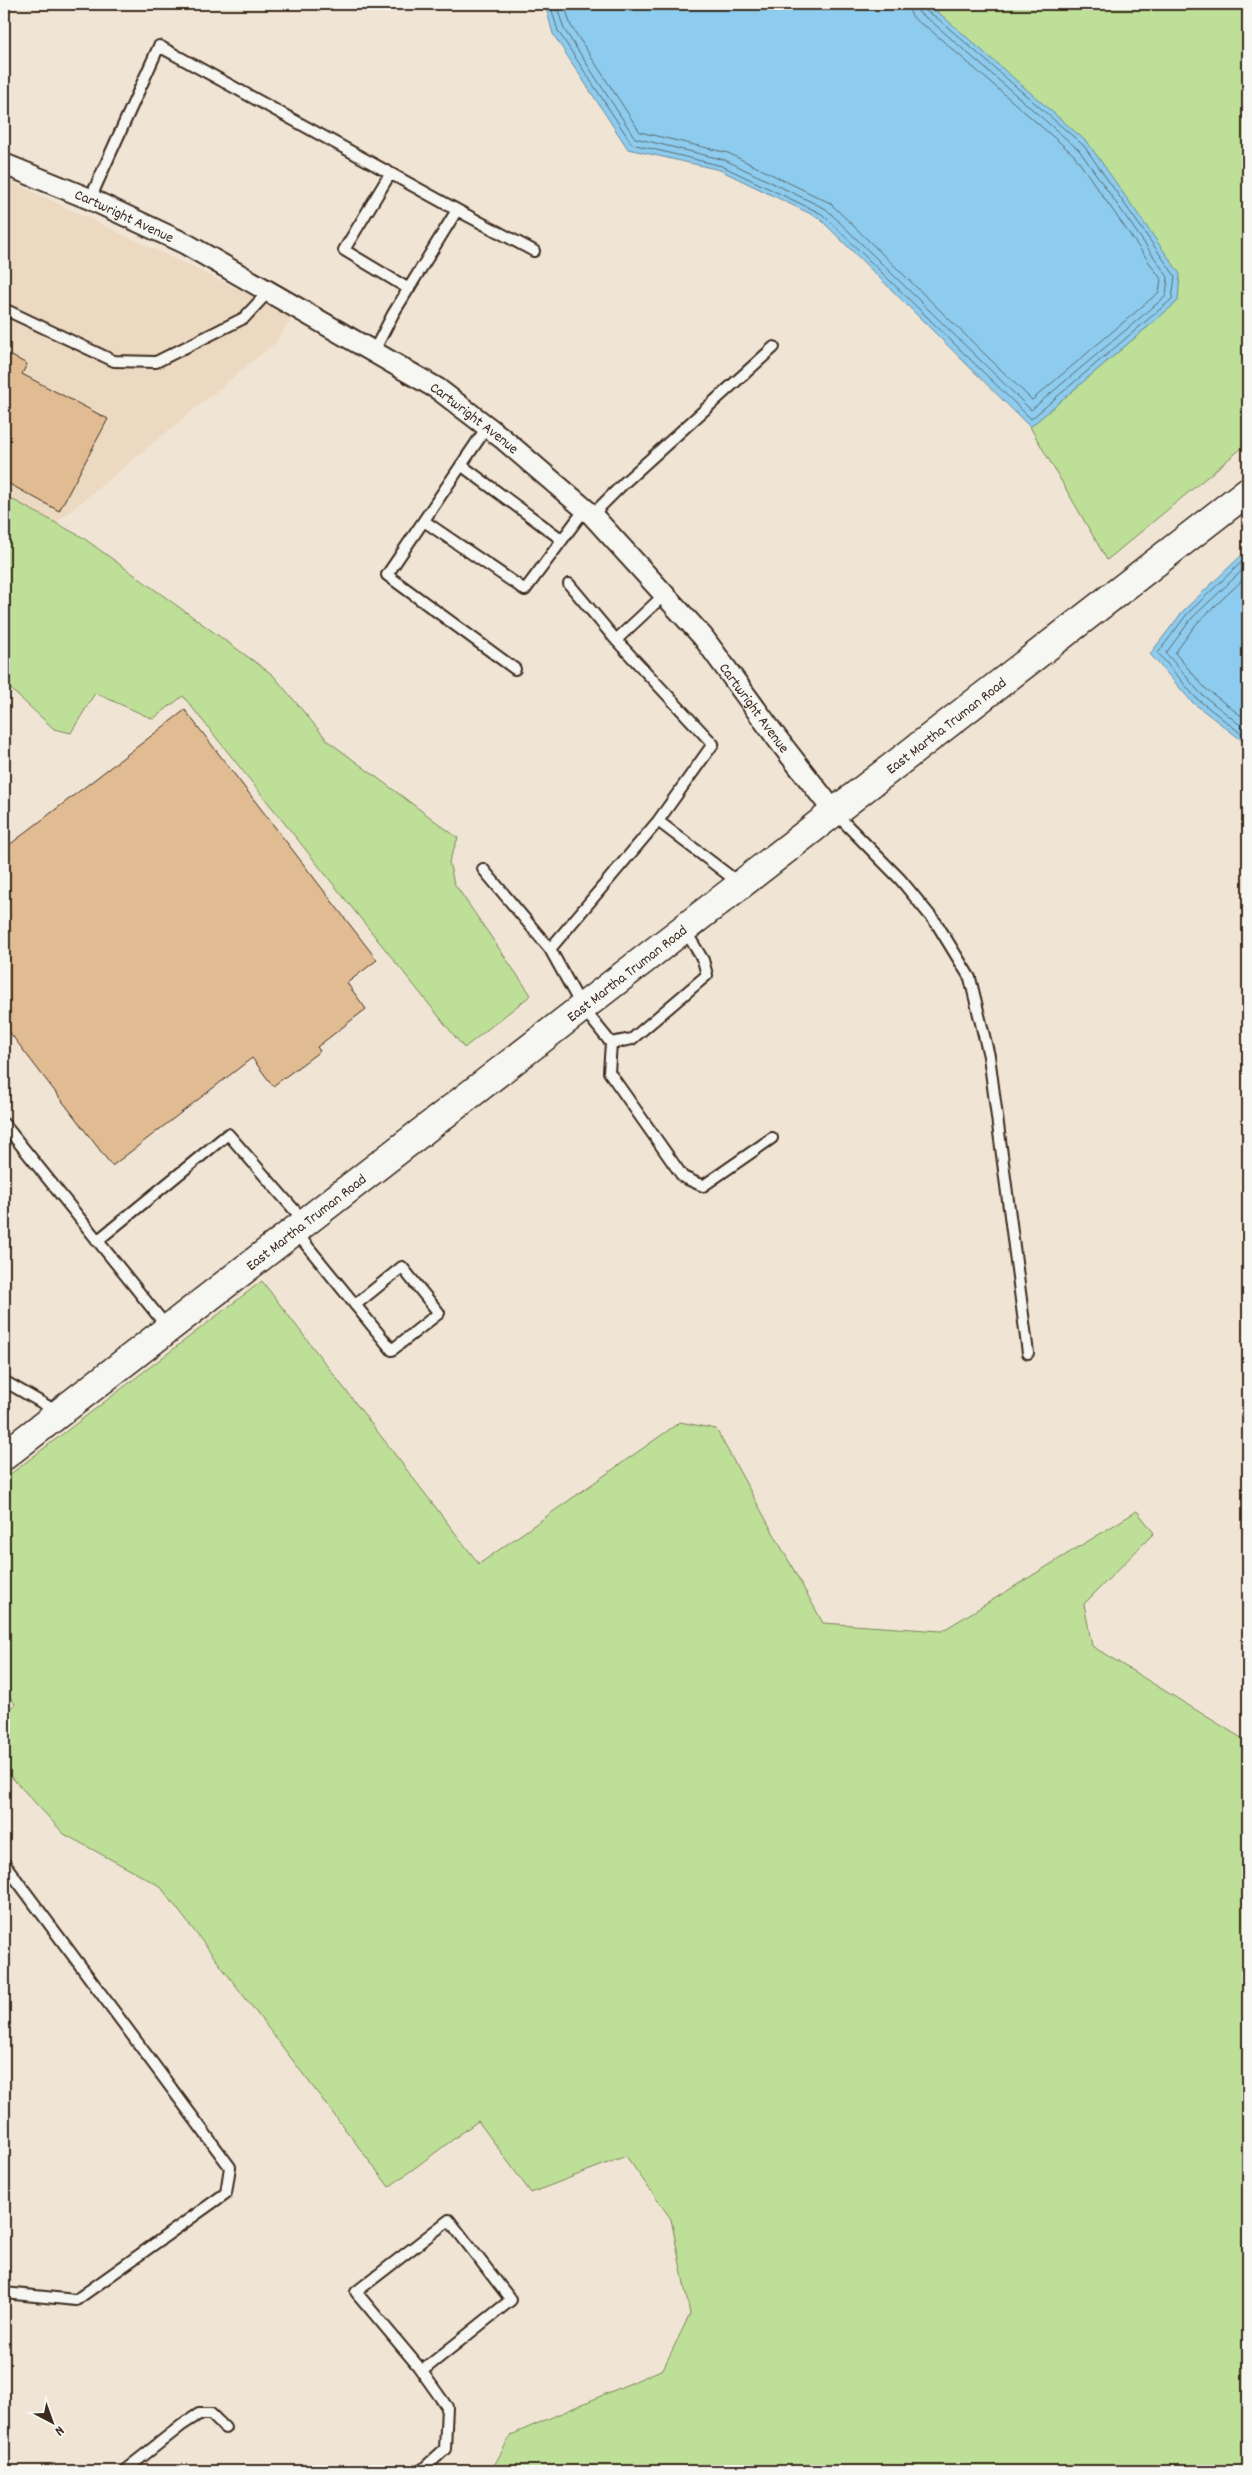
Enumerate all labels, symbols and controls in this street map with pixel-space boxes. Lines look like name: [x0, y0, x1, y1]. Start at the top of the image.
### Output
street label: Cartwright Avenue: [71, 185, 177, 250]
street label: Cartwright Avenue: [425, 378, 523, 461]
street label: Cartwright Avenue: [712, 659, 794, 759]
street label: East Martha Truman Road: [882, 673, 1012, 781]
street label: East Martha Truman Road: [563, 921, 693, 1028]
street label: East Martha Truman Road: [242, 1170, 372, 1277]
north arrow: [28, 2398, 78, 2448]
text: N: [50, 2420, 68, 2440]

